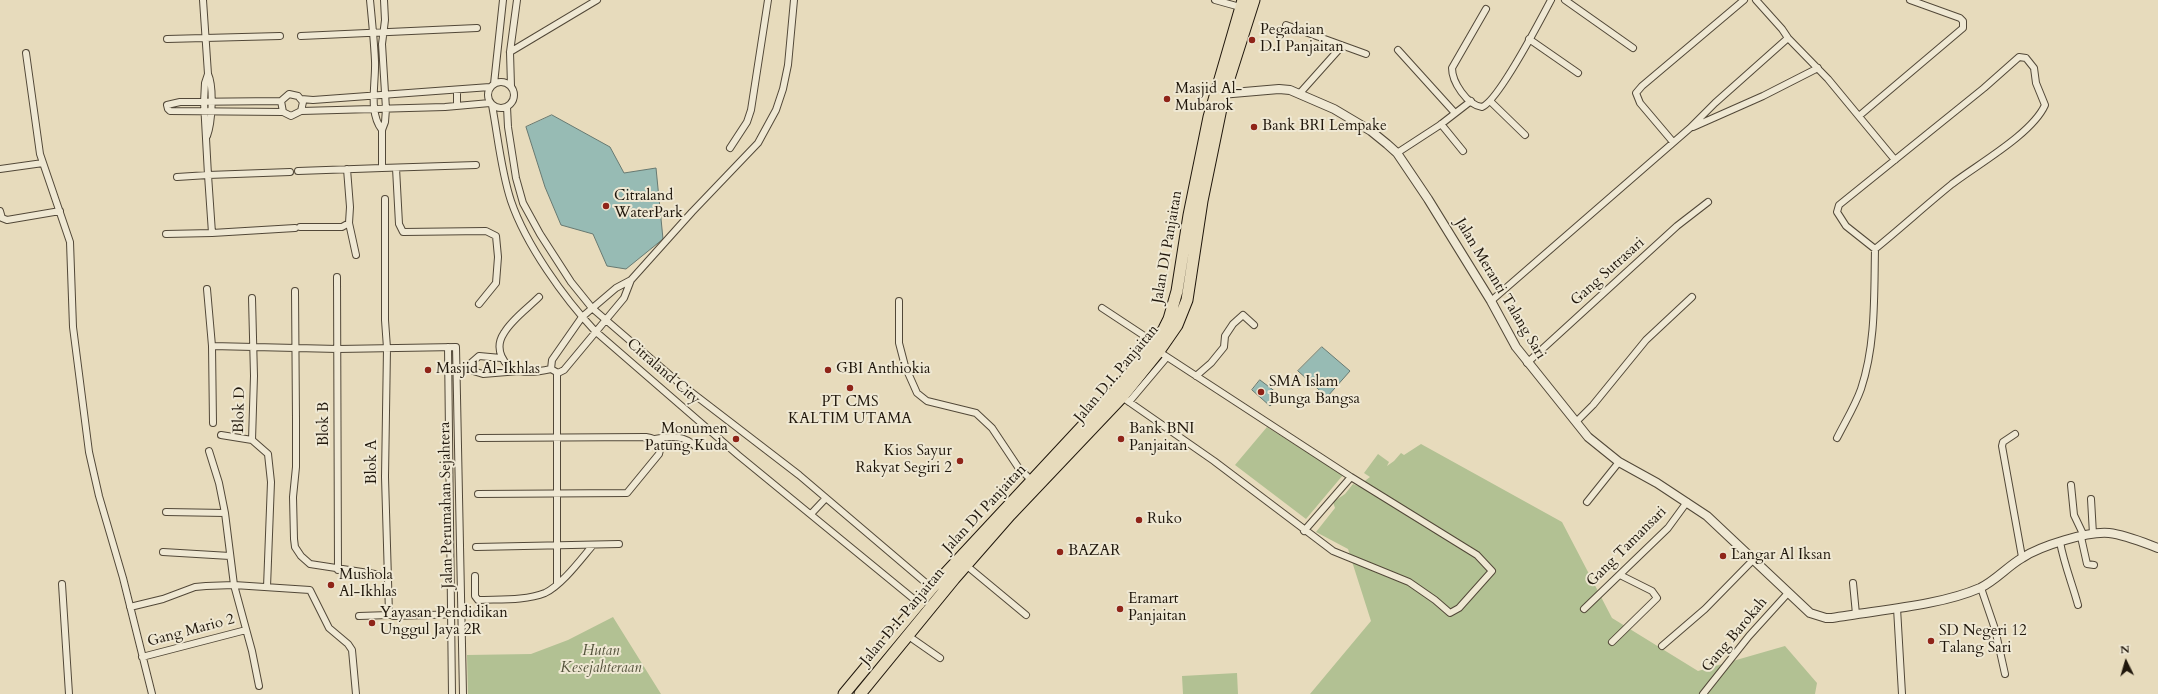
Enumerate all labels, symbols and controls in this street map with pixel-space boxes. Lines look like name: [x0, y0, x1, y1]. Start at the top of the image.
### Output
place label: Pegadaian D.I Panjaitan: [1260, 22, 1344, 57]
marker: Pegadaian D.I Panjaitan: [1247, 35, 1257, 45]
place label: Masjid Al- Mubarok: [1175, 81, 1242, 116]
marker: Masjid Al- Mubarok: [1162, 94, 1172, 104]
place label: Bank BRI Lempake: [1262, 118, 1387, 136]
marker: Bank BRI Lempake: [1249, 122, 1259, 132]
place label: Citraland WaterPark: [614, 188, 683, 223]
street label: Jalan DI Panjaitan: [1149, 189, 1187, 305]
marker: Citraland WaterPark: [601, 201, 611, 211]
street label: Jalan Meranti Talang Sari: [1451, 215, 1549, 363]
street label: Gang Sutrasari: [1567, 234, 1649, 310]
street label: Jalan D.I. Panjaitan: [1071, 322, 1163, 426]
street label: Citraland City: [623, 335, 703, 409]
place label: Masjid Al-Ikhlas: [436, 361, 540, 379]
place label: GBI Anthiokia: [836, 361, 930, 379]
marker: Masjid Al-Ikhlas: [423, 365, 433, 375]
marker: GBI Anthiokia: [823, 365, 833, 375]
place label: SMA Islam Bunga Bangsa: [1269, 374, 1360, 409]
marker: PT CMS KALTIM UTAMA: [845, 383, 855, 393]
street label: Blok D: [231, 387, 249, 433]
marker: SMA Islam Bunga Bangsa: [1256, 387, 1266, 397]
place label: PT CMS KALTIM UTAMA: [788, 394, 912, 429]
street label: Blok B: [316, 402, 334, 446]
street label: Jalan Perumahan Sejahtera: [437, 421, 457, 589]
place label: Monumen Patung Kuda: [645, 421, 728, 456]
place label: Bank BNI Panjaitan: [1129, 421, 1194, 456]
marker: Monumen Patung Kuda: [731, 434, 741, 444]
marker: Bank BNI Panjaitan: [1116, 434, 1126, 444]
street label: Blok A: [364, 440, 382, 484]
place label: Kios Sayur Rakyat Segiri 2: [856, 443, 952, 478]
marker: Kios Sayur Rakyat Segiri 2: [955, 456, 965, 466]
street label: Jalan DI Panjaitan: [939, 461, 1031, 557]
street label: Gang Tamansari: [1583, 503, 1671, 591]
place label: Ruko: [1147, 511, 1182, 529]
marker: Ruko: [1134, 515, 1144, 525]
place label: BAZAR: [1068, 543, 1121, 561]
marker: BAZAR: [1055, 547, 1065, 557]
place label: Langar Al Iksan: [1731, 547, 1831, 565]
marker: Langar Al Iksan: [1718, 551, 1728, 561]
street label: Jalan D.I. Panjaitan: [857, 565, 949, 669]
place label: Mushola Al-Ikhlas: [339, 567, 397, 602]
marker: Mushola Al-Ikhlas: [326, 580, 336, 590]
place label: Eramart Panjaitan: [1128, 591, 1187, 626]
street label: Gang Barokah: [1698, 594, 1772, 676]
marker: Eramart Panjaitan: [1115, 604, 1125, 614]
place label: Yayasan Pendidikan Unggul Jaya 2R: [380, 605, 508, 640]
street label: Gang Mario 2: [145, 611, 237, 651]
marker: Yayasan Pendidikan Unggul Jaya 2R: [367, 618, 377, 628]
place label: SD Negeri 12 Talang Sari: [1939, 623, 2027, 658]
marker: SD Negeri 12 Talang Sari: [1926, 636, 1936, 646]
north arrow: [2106, 642, 2146, 682]
text: N: [2119, 642, 2130, 657]
park label: Hutan Kesejahteraan: [560, 643, 642, 678]

